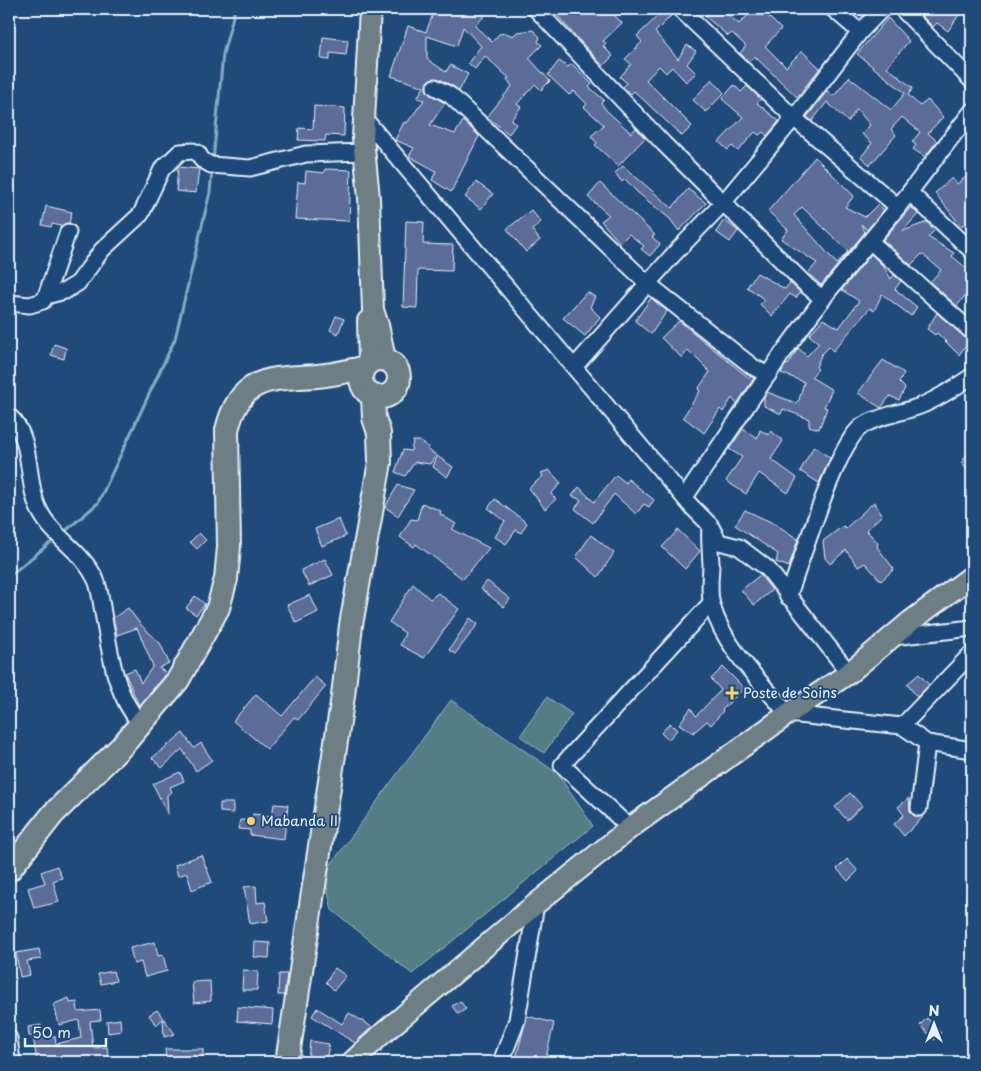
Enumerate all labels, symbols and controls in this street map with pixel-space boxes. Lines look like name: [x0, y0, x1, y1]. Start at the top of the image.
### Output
place label: Poste de Soins: [743, 682, 837, 703]
marker: Poste de Soins: [725, 686, 739, 700]
place label: Mabanda II: [261, 810, 338, 831]
marker: Mabanda II: [245, 815, 257, 827]
north arrow: [908, 998, 958, 1048]
text: N: [928, 1000, 940, 1021]
scale bar: [25, 1016, 106, 1048]
text: 50 m: [32, 1020, 71, 1043]

